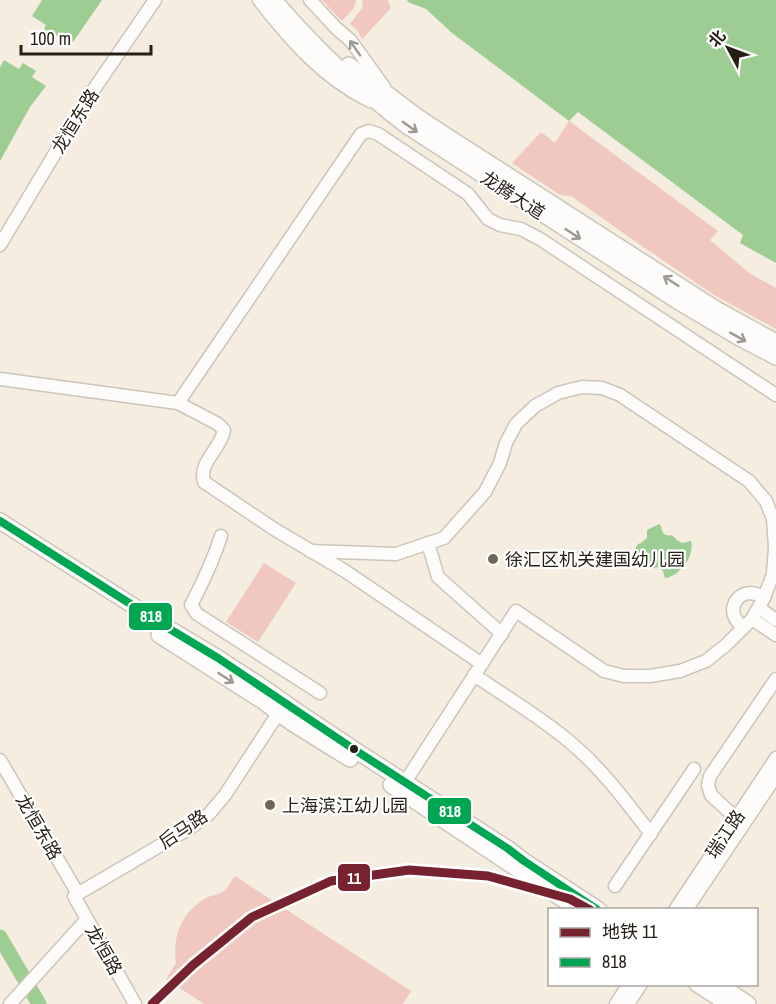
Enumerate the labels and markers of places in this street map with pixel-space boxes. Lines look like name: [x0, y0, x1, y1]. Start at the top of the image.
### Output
place label: 徐汇区机关建国幼儿园: [505, 547, 685, 572]
marker: 徐汇区机关建国幼儿园: [486, 552, 500, 566]
unlabelled marker: [348, 743, 360, 755]
place label: 上海滨江幼儿园: [282, 793, 408, 818]
marker: 上海滨江幼儿园: [263, 798, 277, 812]

